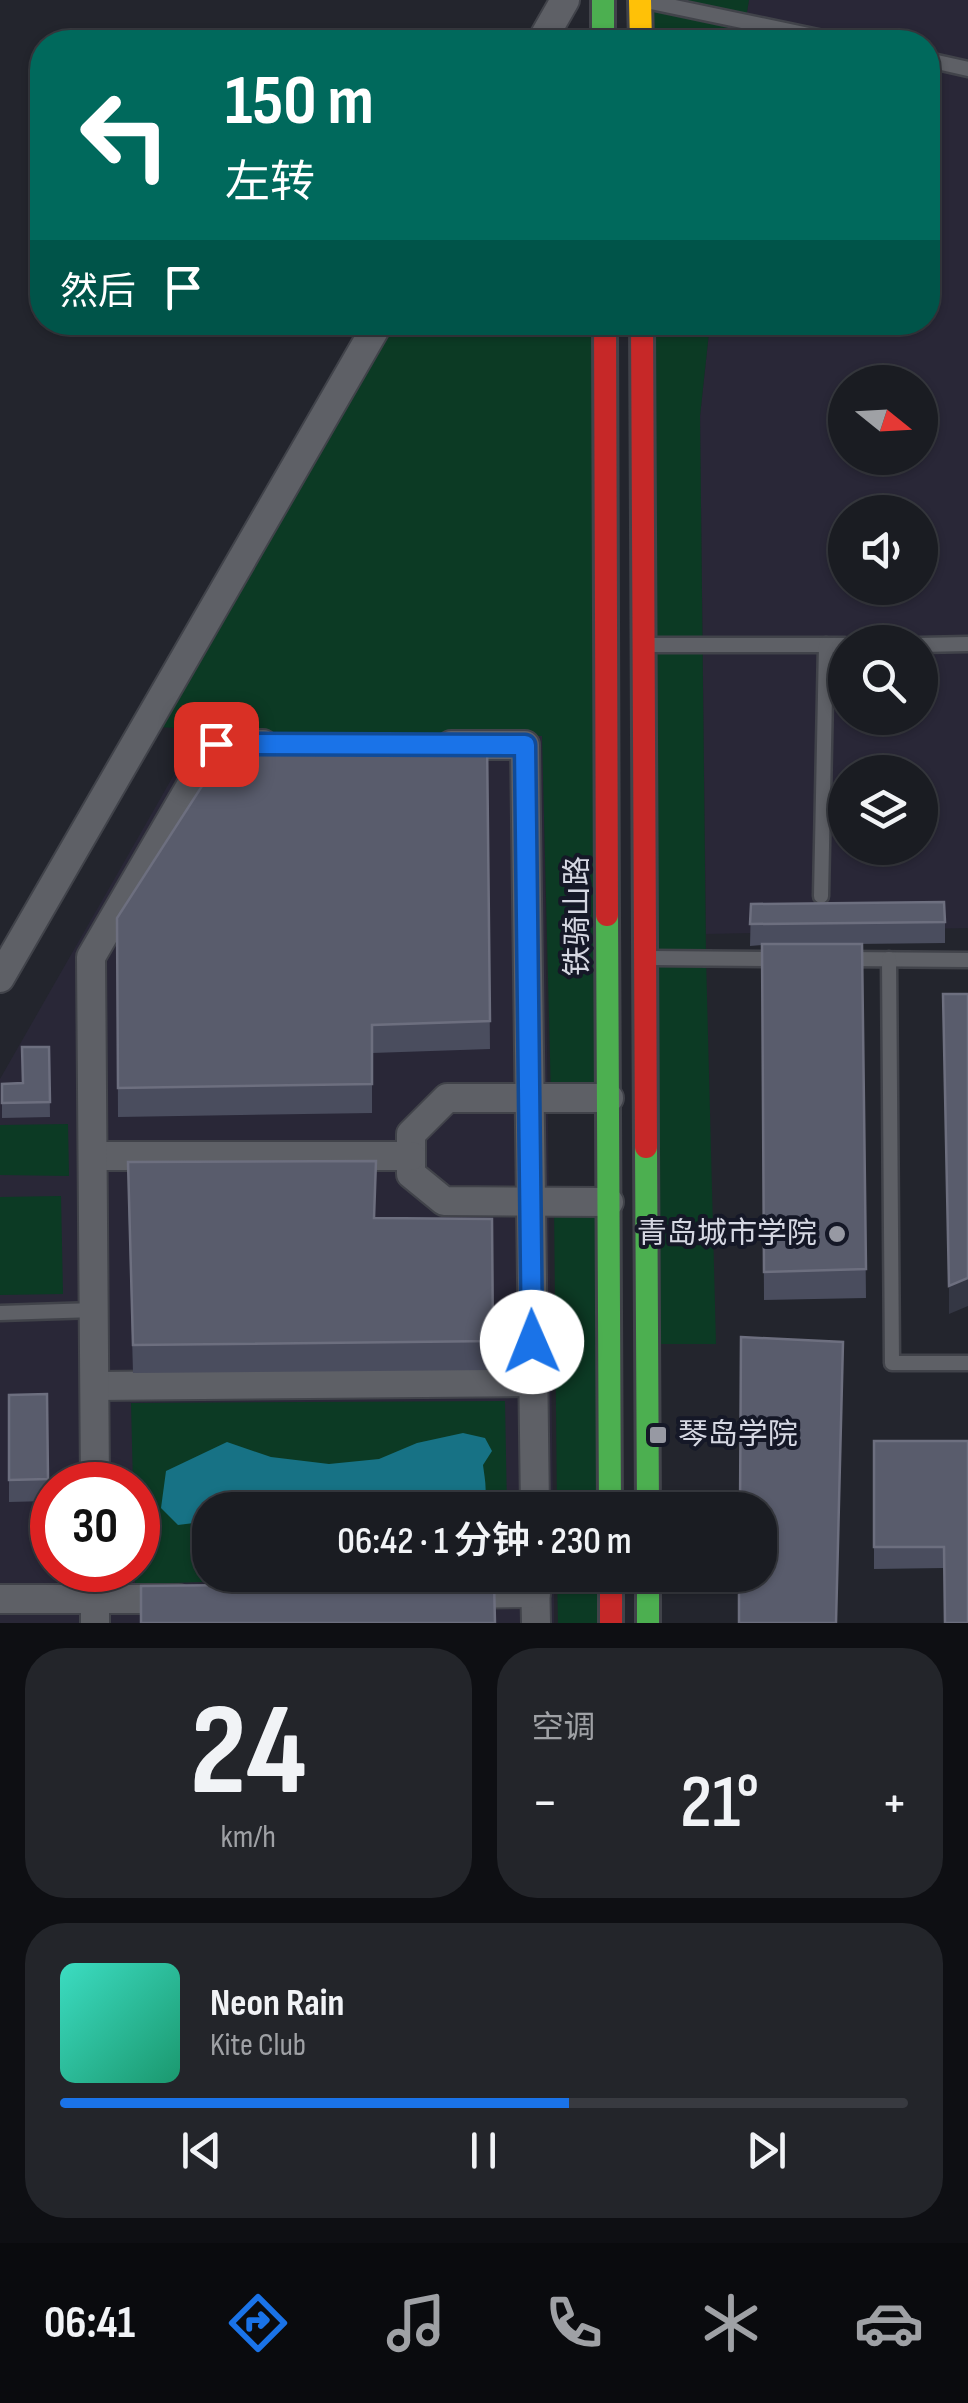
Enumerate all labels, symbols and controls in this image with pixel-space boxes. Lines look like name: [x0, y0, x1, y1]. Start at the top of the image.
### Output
text: 150 m: [225, 60, 374, 144]
icon: left: [60, 70, 190, 200]
text: 左转: [225, 156, 315, 211]
icon: arrive: [156, 260, 211, 315]
text: 然后: [60, 270, 136, 315]
north arrow: [828, 365, 938, 475]
map controls: [828, 365, 938, 865]
button: sound: [828, 495, 938, 605]
button: search: [828, 625, 938, 735]
pin: [174, 702, 259, 787]
icon: arrive: [189, 717, 244, 772]
button: layers: [828, 755, 938, 865]
street label: 铁骑山路: [560, 856, 596, 976]
place label: 青岛城市学院: [637, 1216, 817, 1252]
marker: 青岛城市学院: [826, 1223, 848, 1245]
position arrow: [480, 1290, 584, 1394]
place label: 琴岛学院: [678, 1417, 798, 1453]
marker: 琴岛学院: [647, 1424, 669, 1446]
speed limit sign: 30: [30, 1462, 160, 1592]
text: 06:42 · 1 分钟 · 230 m: [337, 1519, 632, 1564]
text: 24: [190, 1675, 307, 1831]
text: 空调: [532, 1709, 596, 1748]
text: 21°: [680, 1758, 759, 1849]
text: −: [532, 1770, 558, 1837]
text: +: [881, 1770, 908, 1837]
text: km/h: [221, 1818, 276, 1857]
text: Neon Rain: [210, 1981, 344, 2026]
text: Kite Club: [210, 2026, 306, 2065]
icon: previous: [174, 2123, 229, 2178]
icon: pause: [456, 2123, 511, 2178]
icon: next: [739, 2123, 794, 2178]
icon: directions: [223, 2288, 293, 2358]
icon: music: [381, 2288, 451, 2358]
icon: phone: [539, 2288, 609, 2358]
icon: climate: [696, 2288, 766, 2358]
icon: car: [854, 2288, 924, 2358]
text: 06:41: [44, 2296, 135, 2351]

